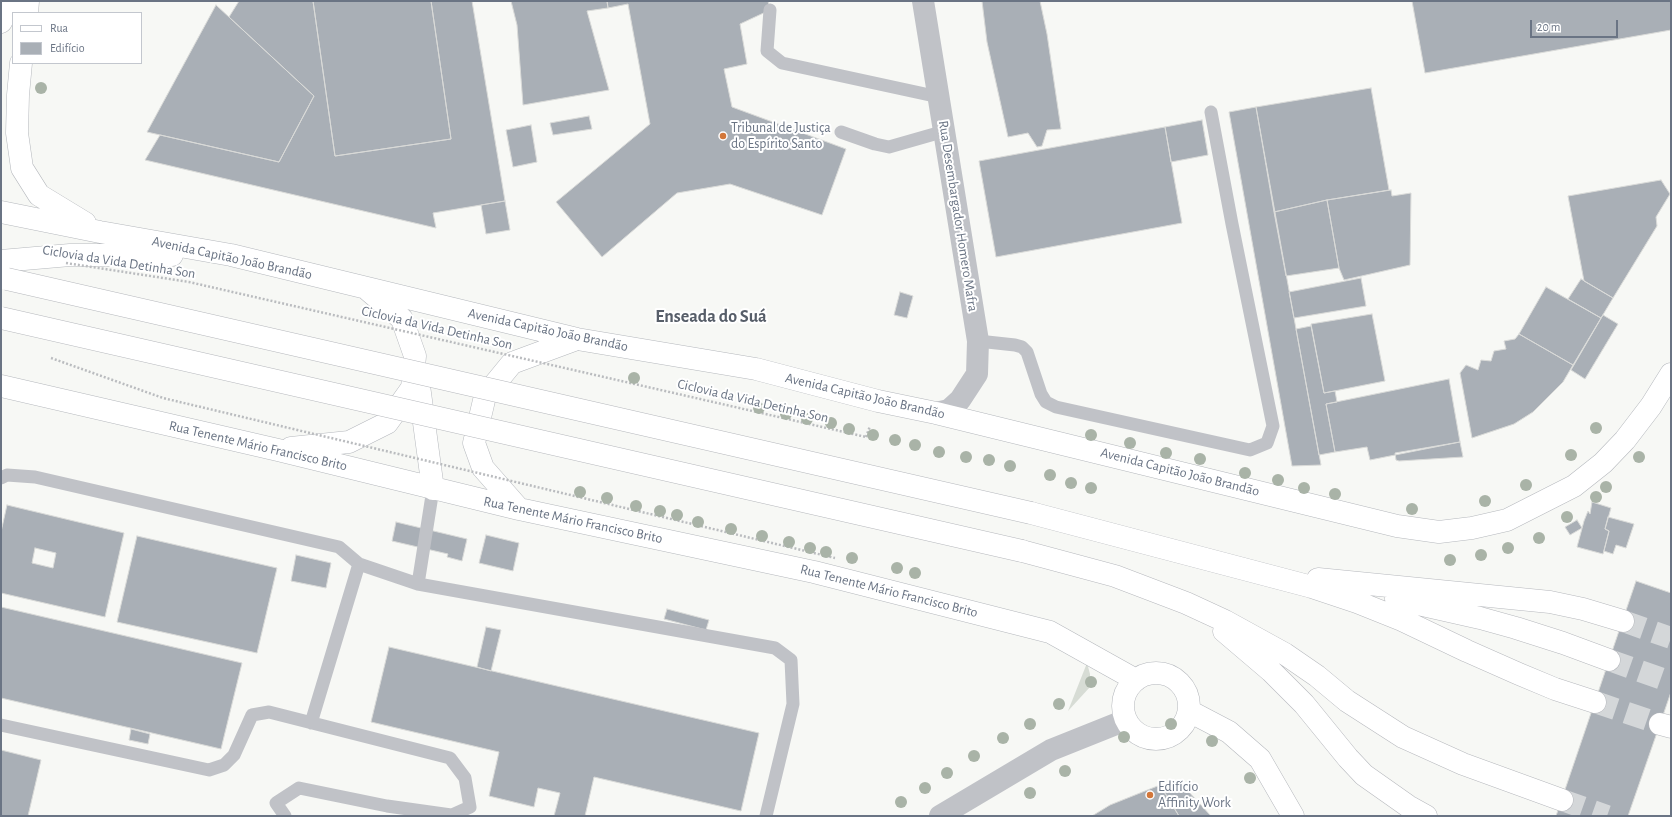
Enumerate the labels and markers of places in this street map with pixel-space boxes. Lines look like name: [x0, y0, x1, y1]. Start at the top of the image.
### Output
place label: Tribunal de Justiça do Espírito Santo: [731, 120, 831, 152]
marker: Tribunal de Justiça do Espírito Santo: [718, 131, 728, 141]
place label: Edifício Affinity Work: [1158, 779, 1231, 812]
marker: Edifício Affinity Work: [1145, 790, 1155, 800]

